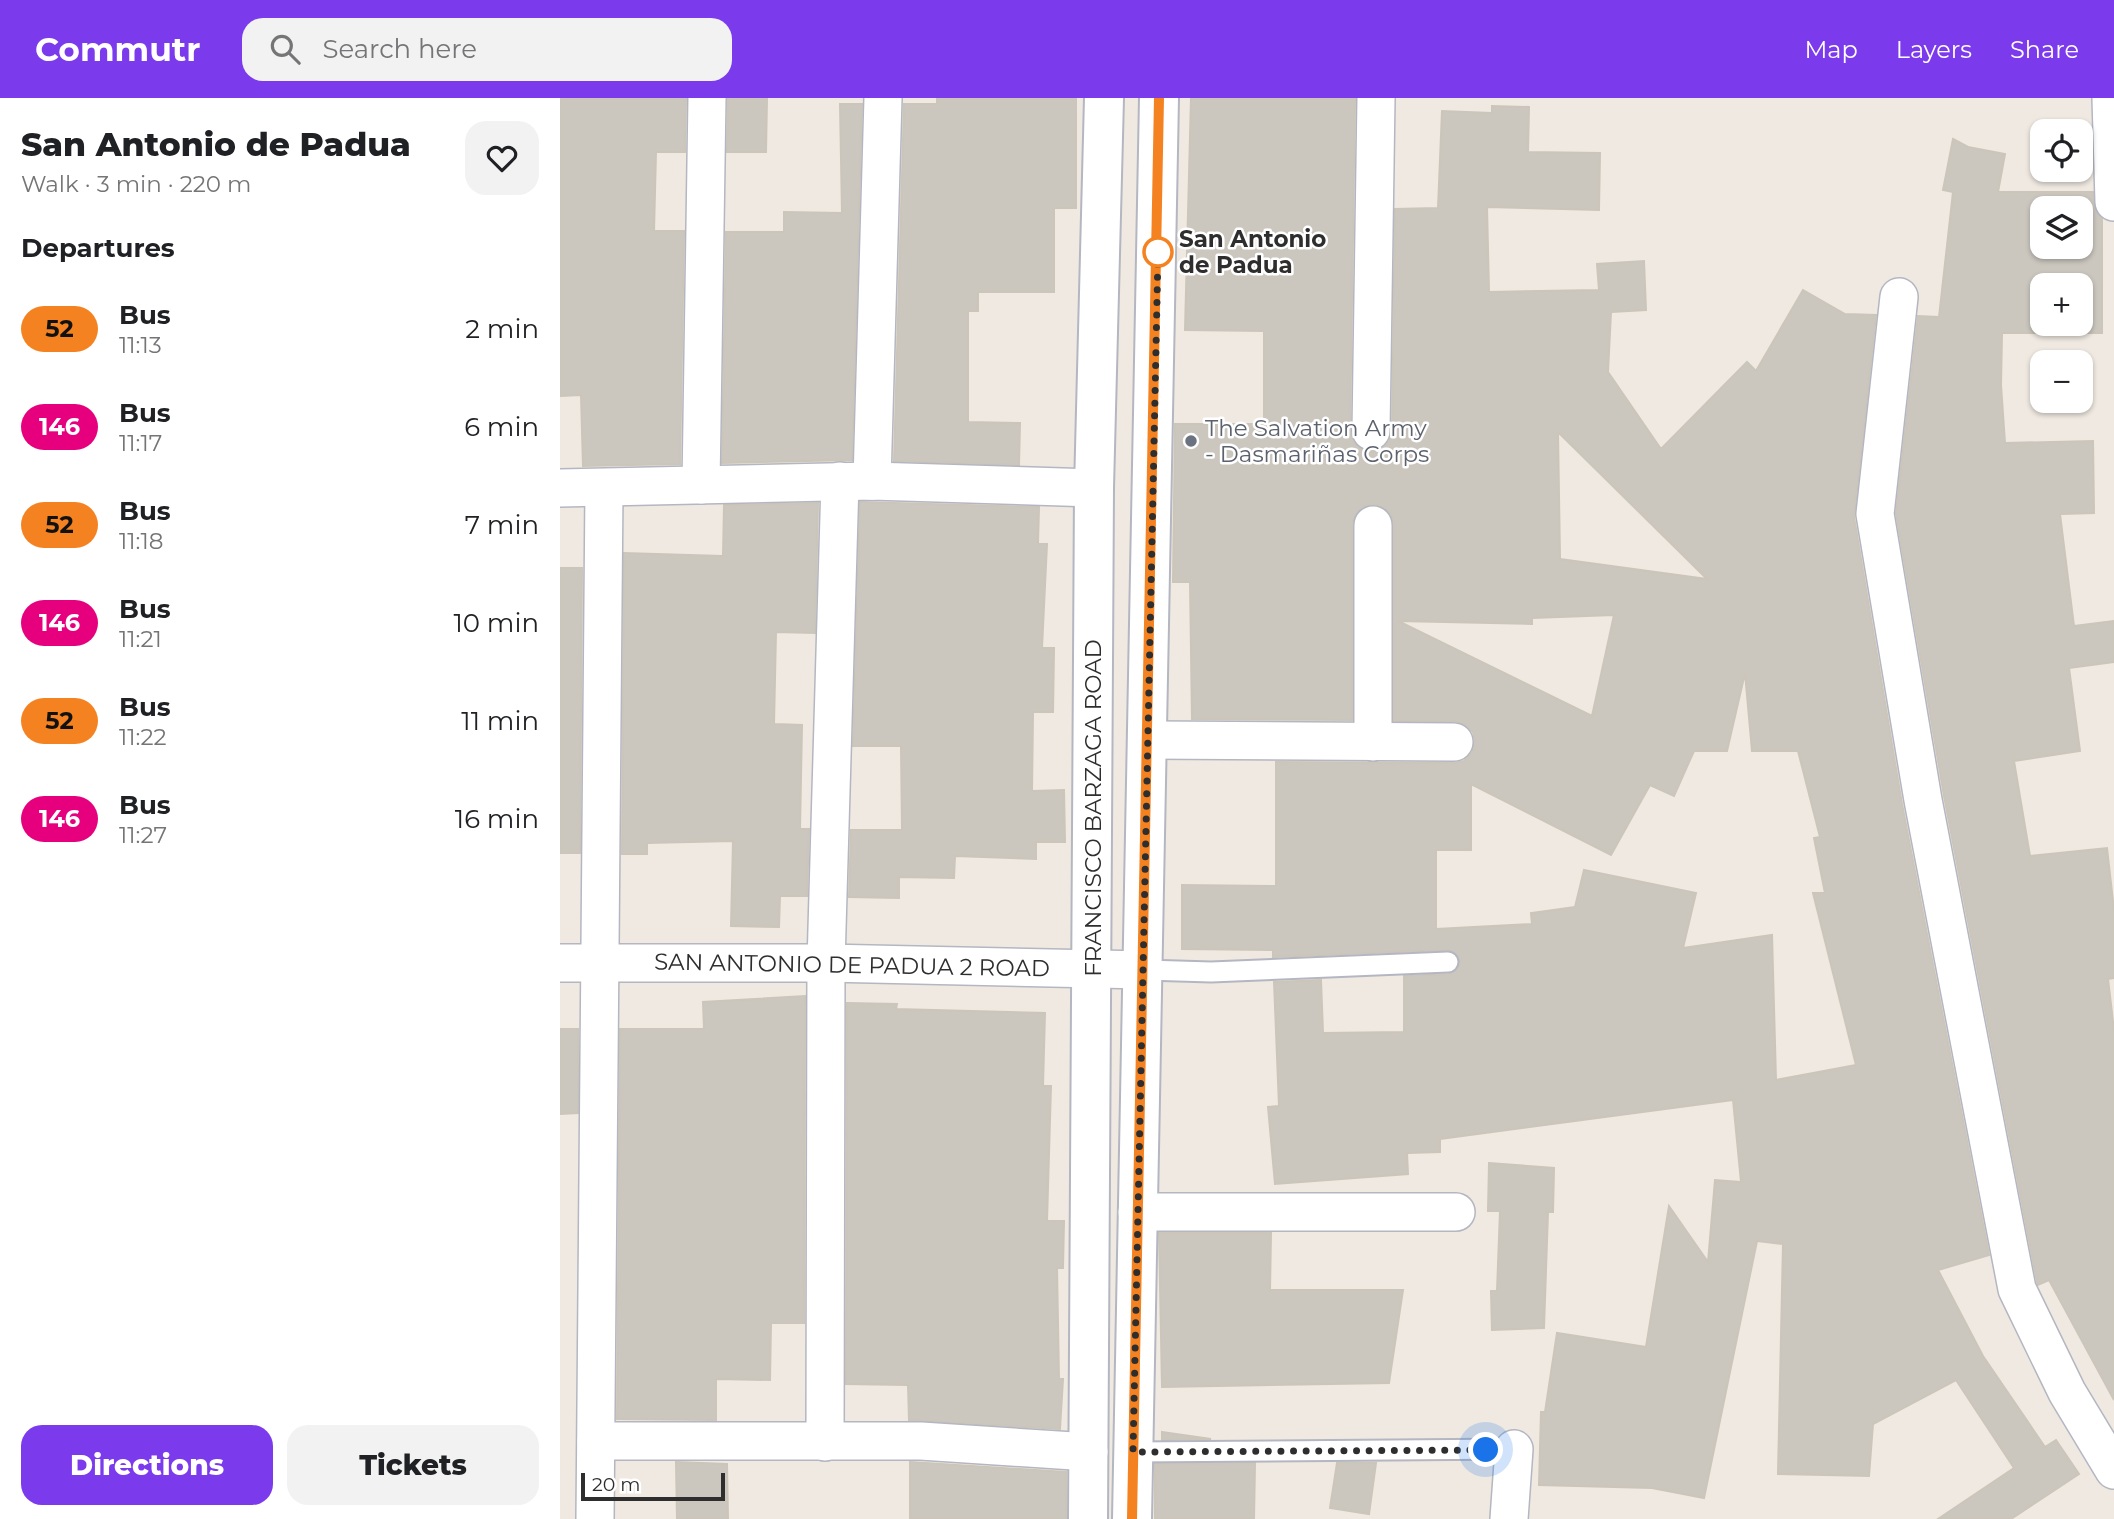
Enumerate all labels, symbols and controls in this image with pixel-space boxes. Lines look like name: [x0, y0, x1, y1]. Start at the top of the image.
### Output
search box: [242, 18, 732, 81]
text: Commutr: [35, 29, 200, 69]
icon: search: [266, 30, 304, 68]
text: Search here: [322, 33, 477, 65]
text: Map: [1804, 35, 1858, 64]
text: Layers: [1896, 35, 1972, 64]
text: Share: [2010, 35, 2079, 64]
map controls: [2030, 119, 2093, 413]
button: locate: [2030, 119, 2093, 182]
button: heart: [465, 121, 539, 195]
text: San Antonio de Padua: [21, 124, 411, 164]
text: Walk · 3 min · 220 m: [21, 170, 251, 198]
button: layers: [2030, 196, 2093, 259]
place label: San Antonio de Padua: [1179, 225, 1326, 279]
text: Departures: [21, 232, 175, 264]
marker: San Antonio de Padua: [1143, 237, 1173, 267]
button: +: [2030, 273, 2093, 336]
text: Bus: [119, 299, 171, 331]
text: 2 min: [465, 313, 539, 345]
text: 52: [45, 314, 74, 343]
text: 11:13: [119, 331, 162, 359]
button: −: [2030, 350, 2093, 413]
text: Bus: [119, 397, 171, 429]
text: 6 min: [464, 411, 539, 443]
text: 146: [39, 412, 80, 441]
place label: The Salvation Army - Dasmariñas Corps: [1205, 414, 1429, 468]
text: 11:17: [119, 429, 162, 457]
marker: The Salvation Army - Dasmariñas Corps: [1183, 433, 1199, 449]
text: Bus: [119, 495, 171, 527]
text: 7 min: [465, 509, 539, 541]
text: 52: [45, 510, 74, 539]
text: 11:18: [119, 527, 163, 555]
text: Bus: [119, 593, 171, 625]
text: 10 min: [453, 607, 539, 639]
text: 146: [39, 608, 80, 637]
text: 11:21: [119, 625, 162, 653]
street label: FRANCISCO BARZAGA ROAD: [1079, 639, 1107, 977]
text: Bus: [119, 691, 171, 723]
text: 11 min: [461, 705, 539, 737]
text: 52: [45, 706, 74, 735]
text: 11:22: [119, 723, 167, 751]
text: Bus: [119, 789, 171, 821]
text: 16 min: [455, 803, 539, 835]
text: 146: [39, 804, 80, 833]
text: 11:27: [119, 821, 167, 849]
street label: SAN ANTONIO DE PADUA 2 ROAD: [654, 948, 1050, 982]
button: Directions: [21, 1425, 273, 1505]
button: Tickets: [287, 1425, 539, 1505]
your location: [1468, 1432, 1503, 1467]
scale bar: [581, 1470, 724, 1502]
text: 20 m: [592, 1473, 640, 1496]

